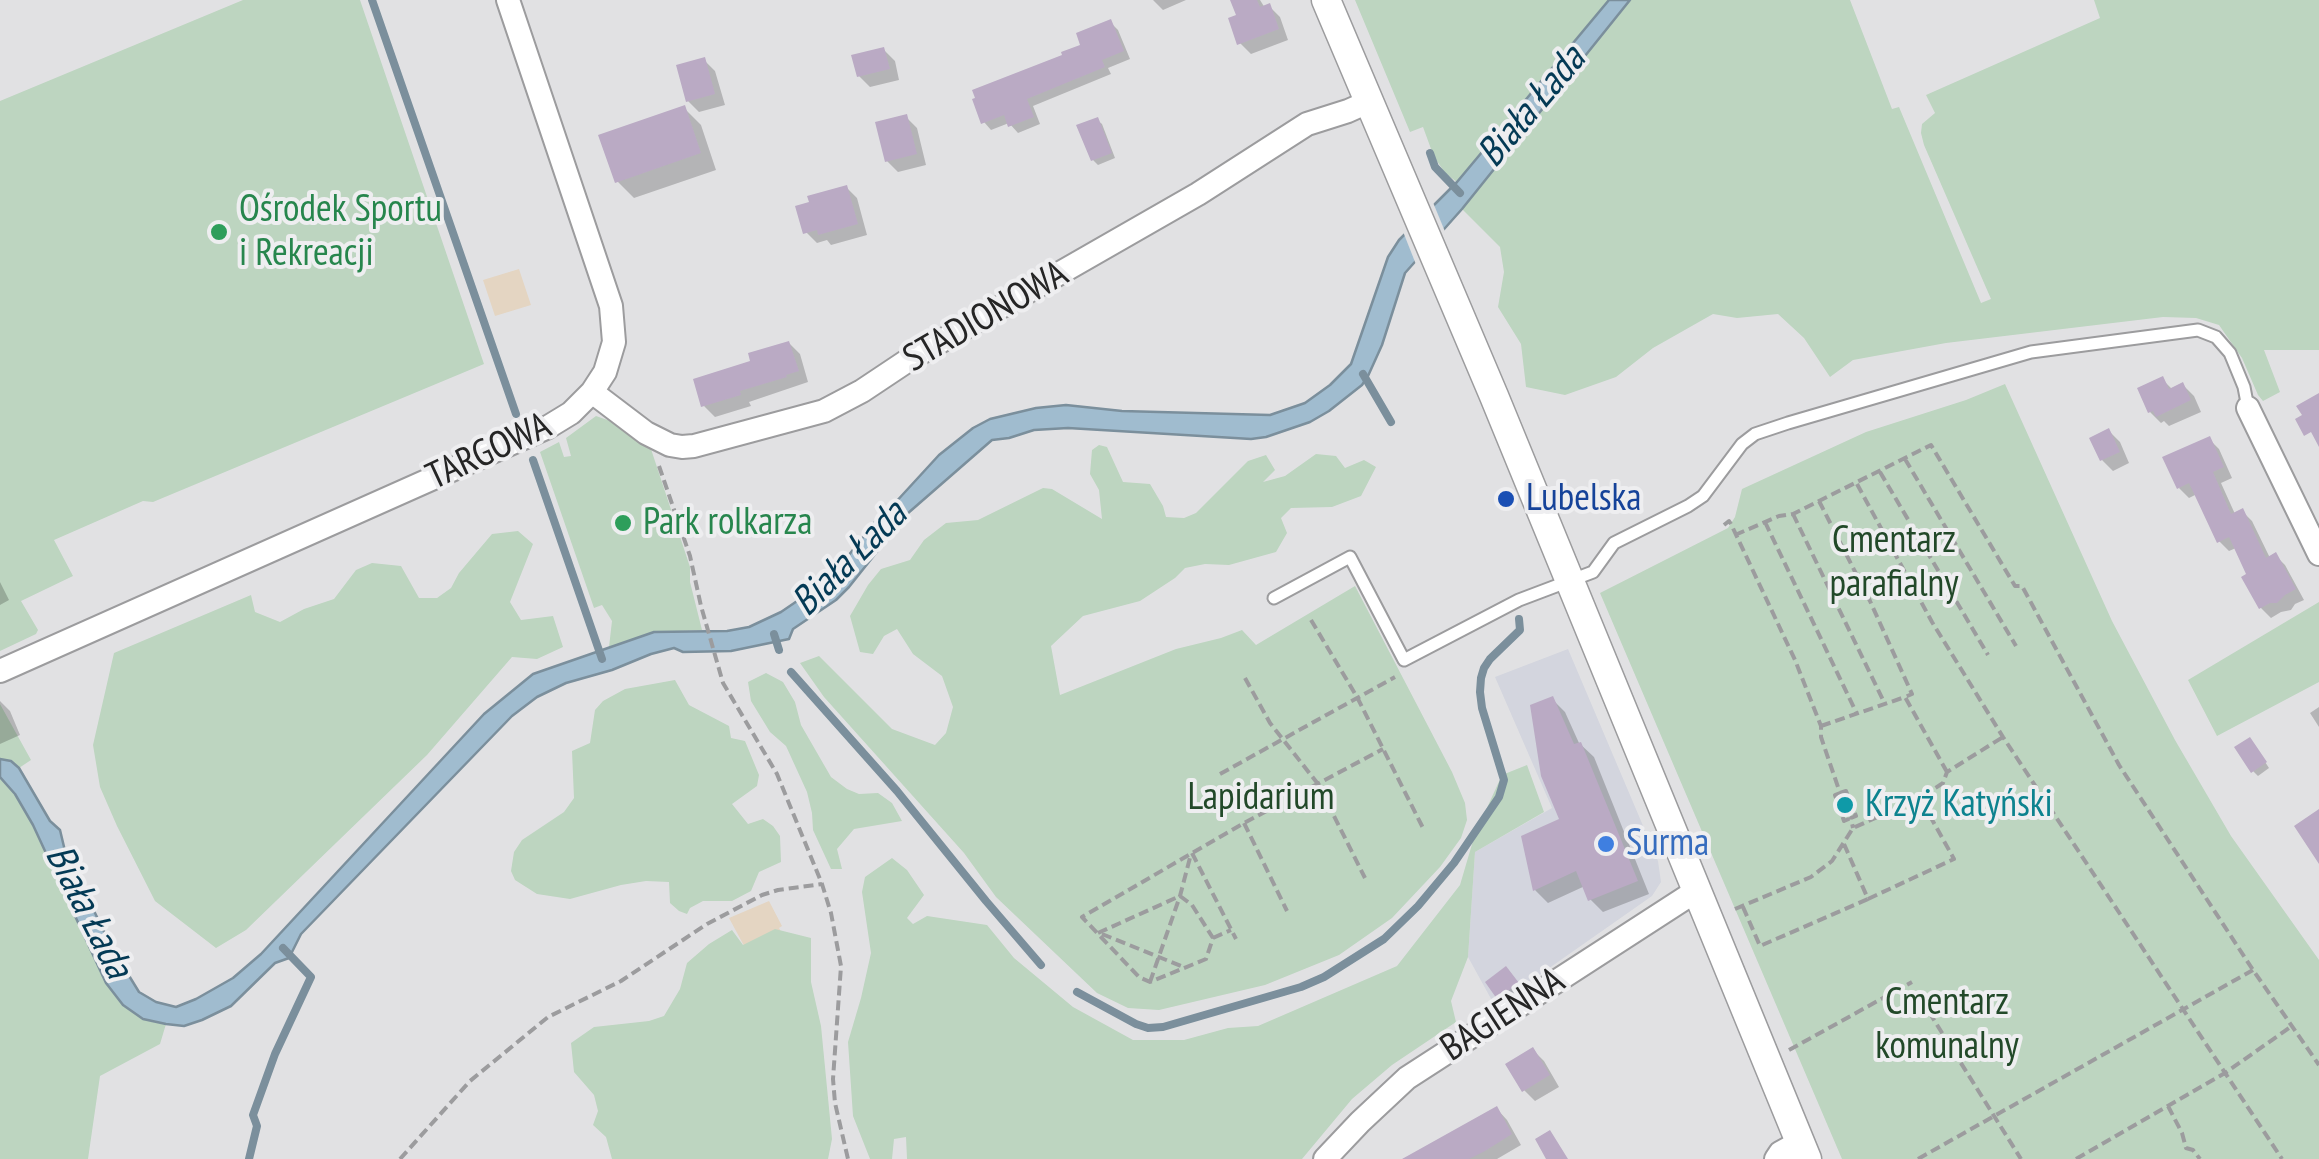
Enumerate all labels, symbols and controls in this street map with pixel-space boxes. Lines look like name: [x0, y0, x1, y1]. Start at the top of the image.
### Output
water label: Biała Łada: [1468, 37, 1596, 177]
place label: Ośrodek Sportu i Rekreacji: [239, 187, 442, 276]
marker: Ośrodek Sportu i Rekreacji: [208, 221, 230, 243]
street label: STADIONOWA: [896, 252, 1076, 382]
street label: TARGOWA: [420, 404, 558, 500]
place label: Lubelska: [1526, 476, 1642, 522]
marker: Lubelska: [1495, 488, 1517, 510]
water label: Biała Łada: [783, 492, 917, 626]
place label: Park rolkarza: [643, 500, 812, 546]
marker: Park rolkarza: [612, 512, 634, 534]
park label: Cmentarz parafialny: [1830, 518, 1958, 608]
park label: Lapidarium: [1188, 775, 1334, 821]
place label: Krzyż Katyński: [1865, 782, 2053, 828]
marker: Krzyż Katyński: [1834, 794, 1856, 816]
place label: Surma: [1626, 821, 1709, 867]
marker: Surma: [1595, 833, 1617, 855]
water label: Biała Łada: [34, 837, 142, 987]
street label: BAGIENNA: [1433, 958, 1573, 1072]
park label: Cmentarz komunalny: [1875, 980, 2019, 1070]

